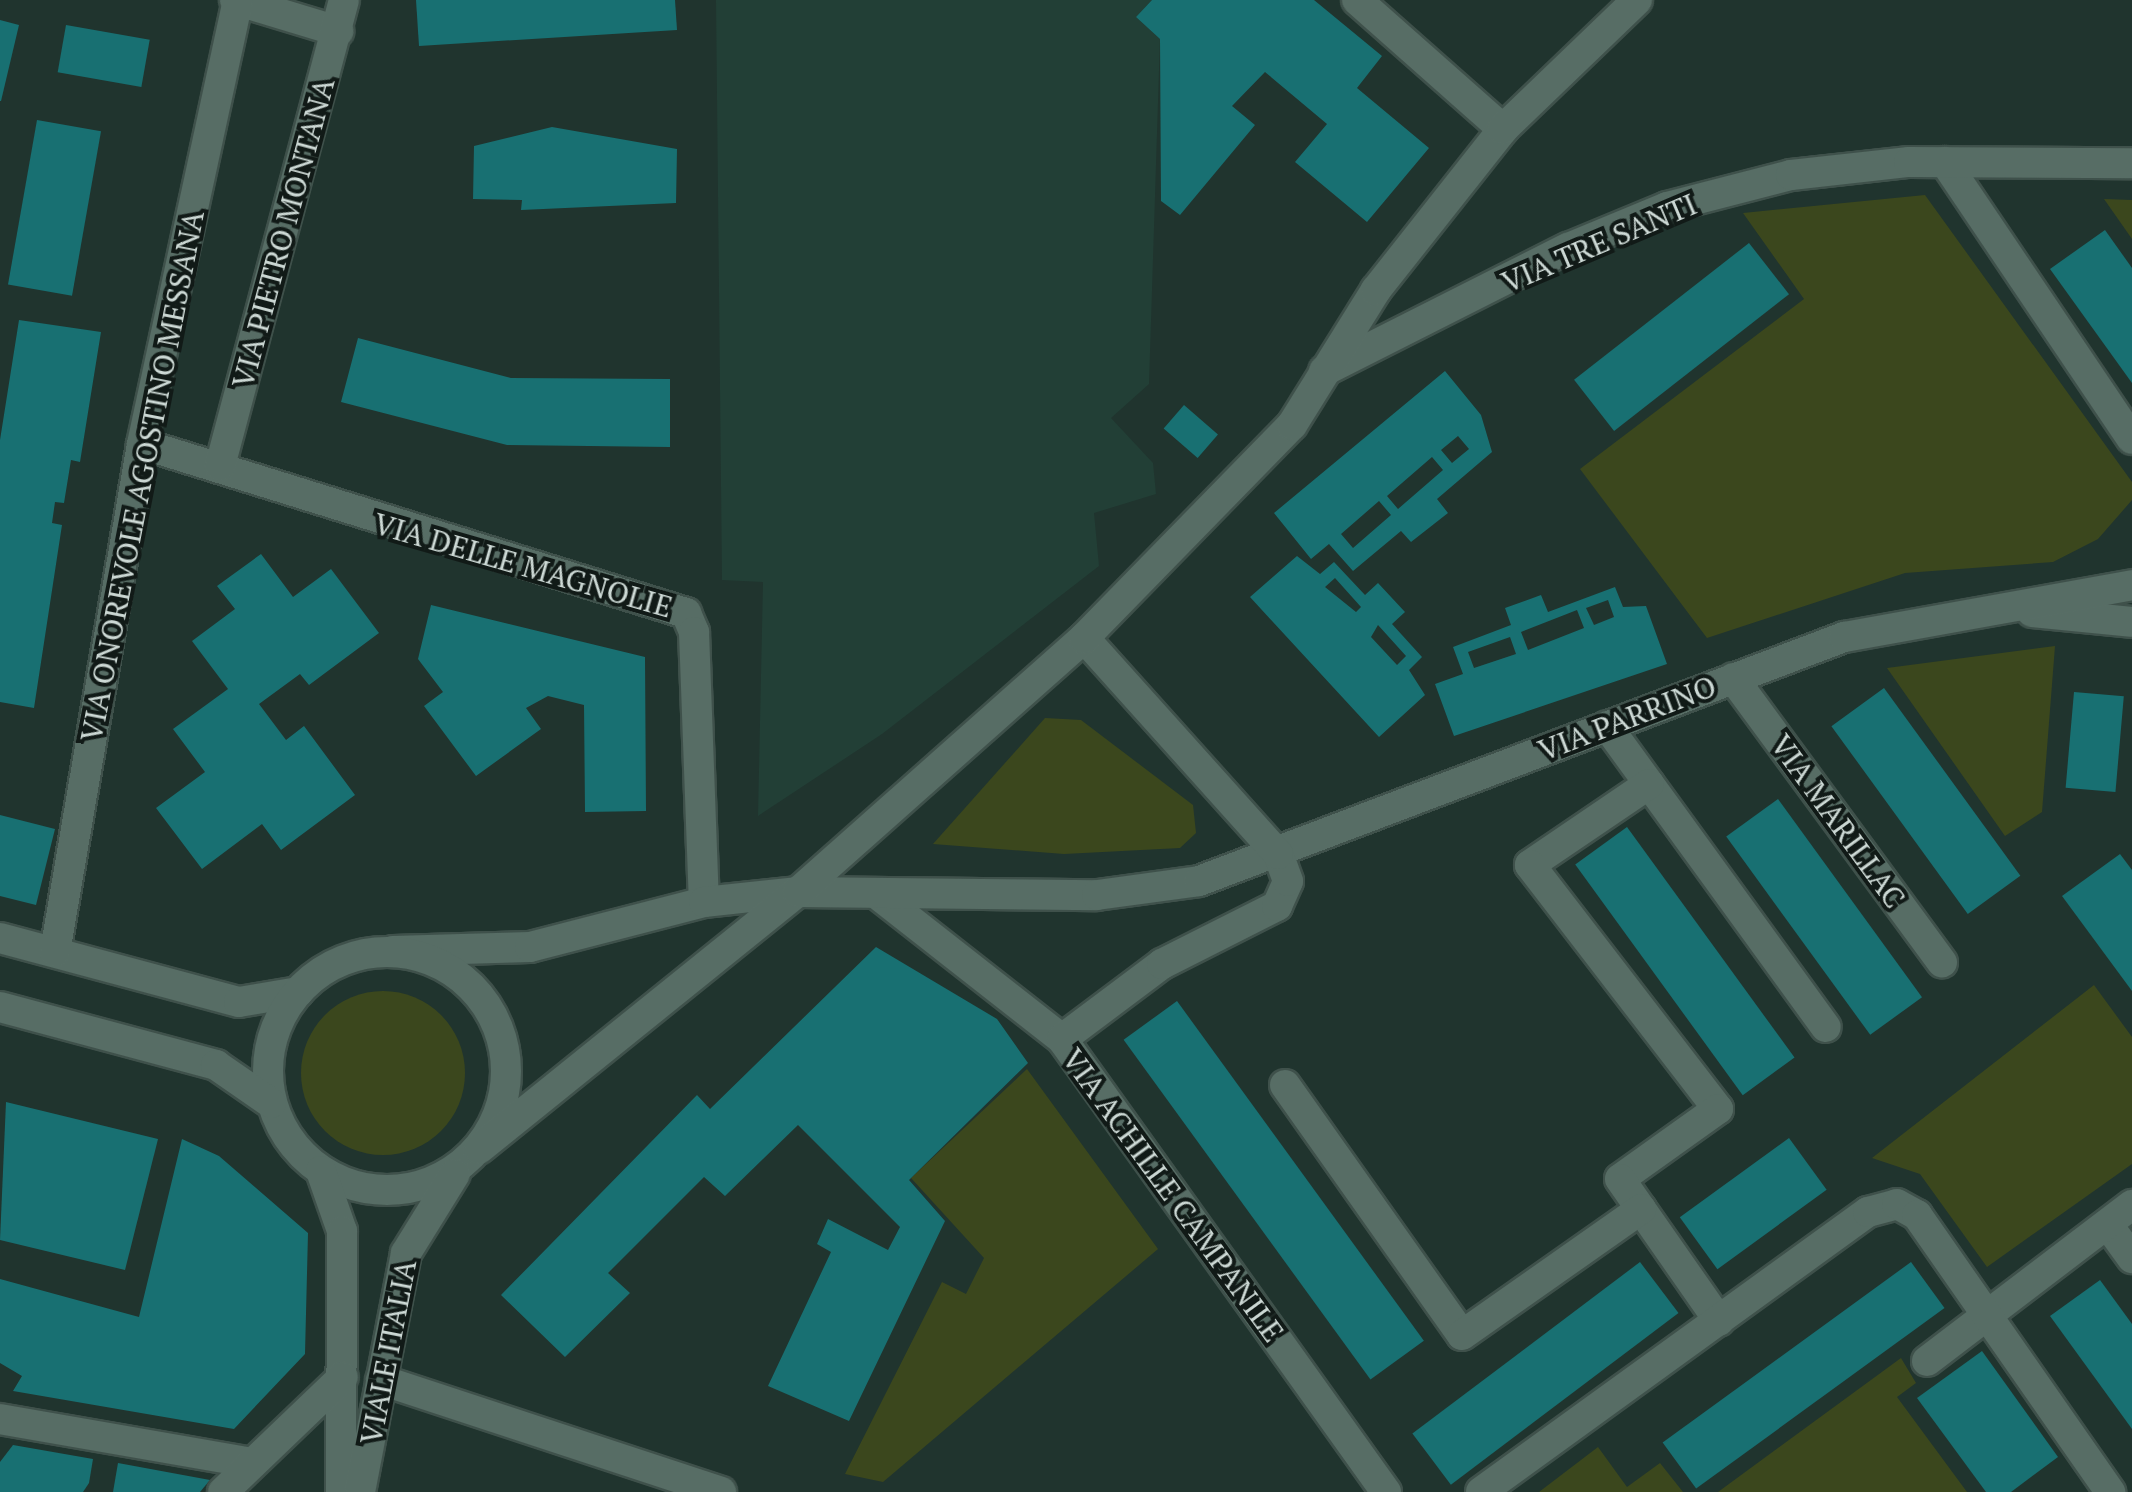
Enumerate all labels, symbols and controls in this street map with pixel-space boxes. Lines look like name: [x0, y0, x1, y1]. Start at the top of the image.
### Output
street label: VIA PIETRO MONTANA: [224, 74, 342, 392]
street label: VIA TRE SANTI: [1496, 186, 1702, 300]
street label: VIA ONOREVOLE AGOSTINO MESSANA: [73, 207, 211, 745]
street label: VIA DELLE MAGNOLIE: [369, 505, 677, 625]
street label: VIA PARRINO: [1533, 668, 1721, 768]
street label: VIA MARILLAC: [1763, 727, 1913, 915]
street label: VIA ACHILLE CAMPANILE: [1054, 1041, 1292, 1349]
street label: VIALE ITALIA: [352, 1257, 424, 1447]

